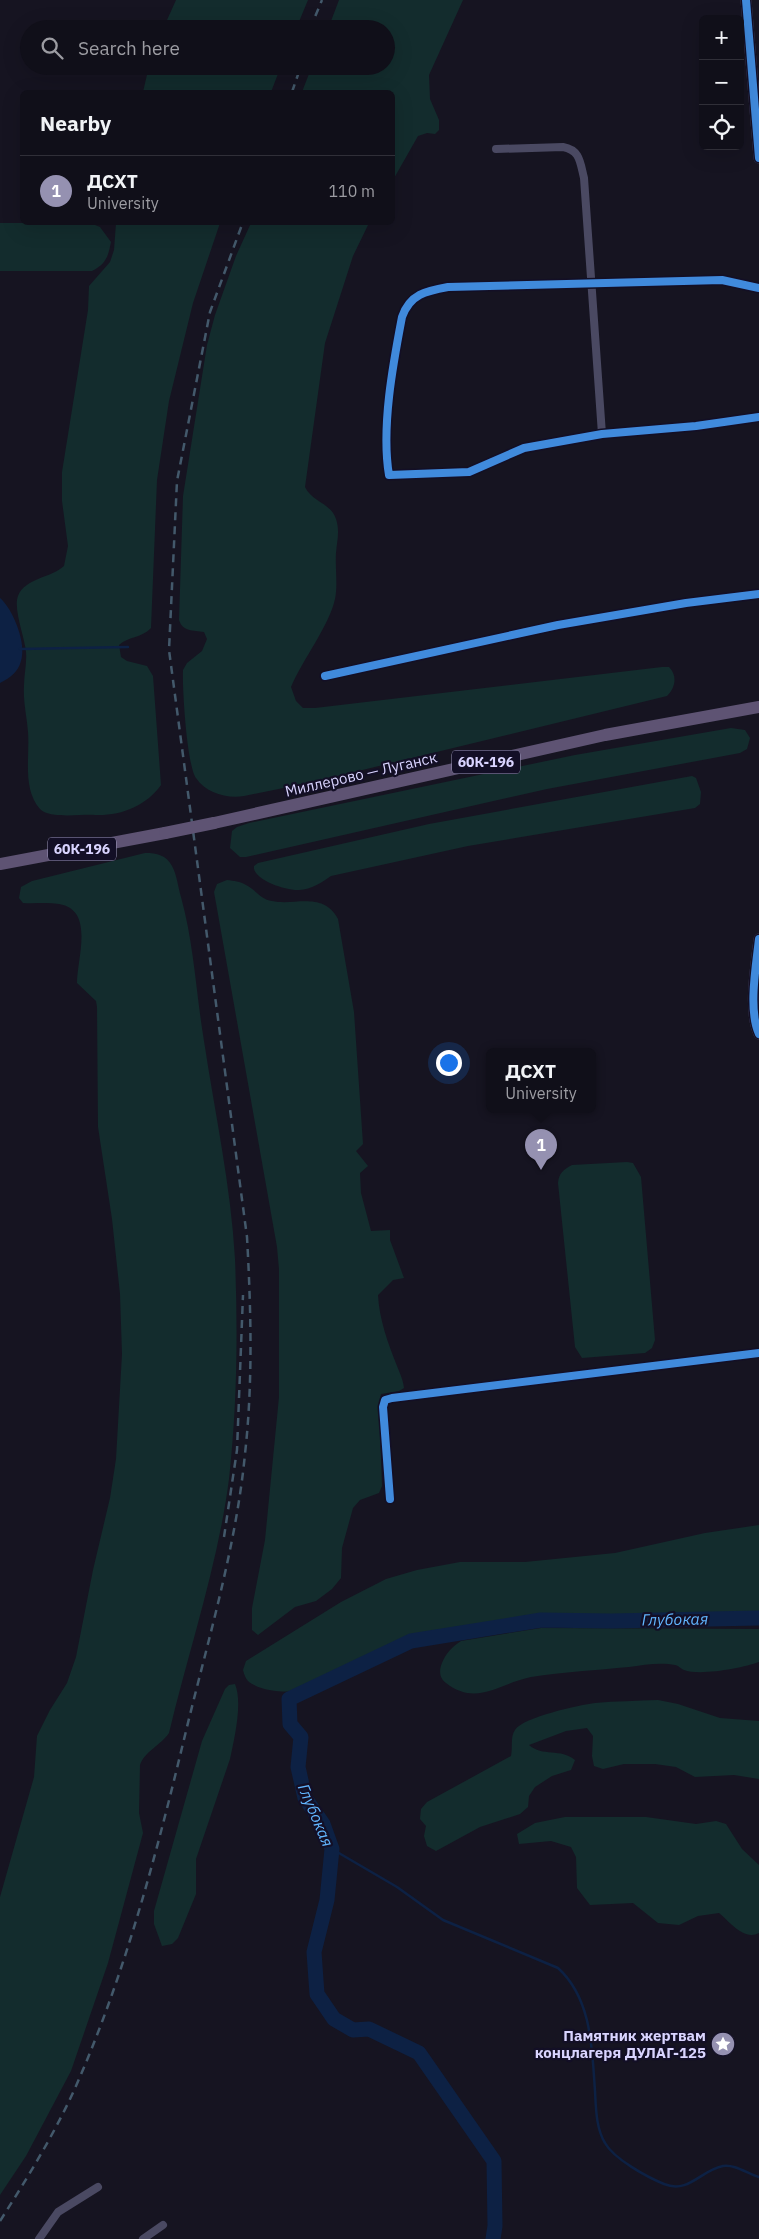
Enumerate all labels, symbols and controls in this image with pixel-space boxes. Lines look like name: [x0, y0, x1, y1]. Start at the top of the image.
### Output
map controls: [699, 15, 744, 150]
button: +: [699, 15, 744, 60]
search box: [20, 20, 395, 75]
icon: search: [38, 34, 66, 62]
text: Search here: [78, 36, 180, 60]
button: −: [699, 60, 744, 105]
button: locate: [699, 105, 744, 150]
text: Nearby: [40, 109, 111, 137]
text: ДСХТ: [87, 169, 138, 193]
text: 1: [51, 181, 61, 201]
text: 110 m: [328, 181, 375, 201]
text: University: [87, 193, 159, 213]
street label: Миллерово — Луганск: [283, 747, 439, 801]
road number: 60К-196: [452, 750, 520, 774]
road number: 60К-196: [48, 838, 116, 861]
popup: [486, 1048, 596, 1113]
your location: [436, 1050, 462, 1076]
text: ДСХТ: [505, 1059, 556, 1083]
text: University: [505, 1083, 577, 1103]
pin: 1: [525, 1129, 557, 1170]
water label: Глубокая: [642, 1608, 708, 1630]
water label: Глубокая: [294, 1780, 338, 1850]
place label: Памятник жертвам концлагеря ДУЛАГ-125: [535, 2026, 706, 2062]
place icon: Памятник жертвам концлагеря ДУЛАГ-125: [710, 2031, 736, 2057]

